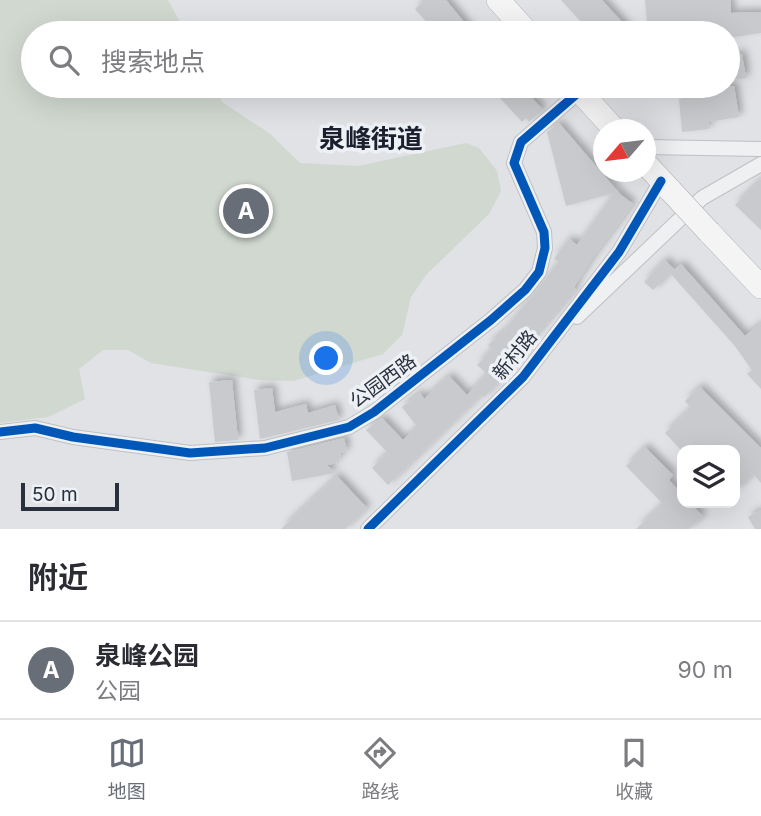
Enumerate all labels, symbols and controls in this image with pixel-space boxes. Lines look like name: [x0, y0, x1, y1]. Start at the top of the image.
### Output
search box: [21, 21, 740, 98]
icon: search: [45, 41, 83, 79]
text: 搜索地点: [101, 46, 205, 77]
north arrow: [593, 119, 656, 182]
district label: 泉峰街道: [319, 123, 423, 154]
pin: A: [223, 185, 269, 237]
street label: 新村路: [488, 326, 542, 384]
your location: [309, 341, 343, 375]
street label: 公园西路: [345, 349, 421, 413]
map controls: [677, 445, 740, 508]
button: layers: [677, 445, 740, 508]
scale bar: [21, 480, 119, 512]
text: 50 m: [32, 483, 78, 506]
text: 附近: [28, 559, 88, 595]
text: 泉峰公园: [95, 640, 199, 671]
text: A: [42, 656, 60, 684]
text: 90 m: [678, 656, 733, 684]
text: 公园: [95, 677, 141, 705]
tab: 地图: [108, 734, 146, 803]
tab: 路线: [361, 734, 399, 803]
tab: 收藏: [615, 734, 653, 803]

